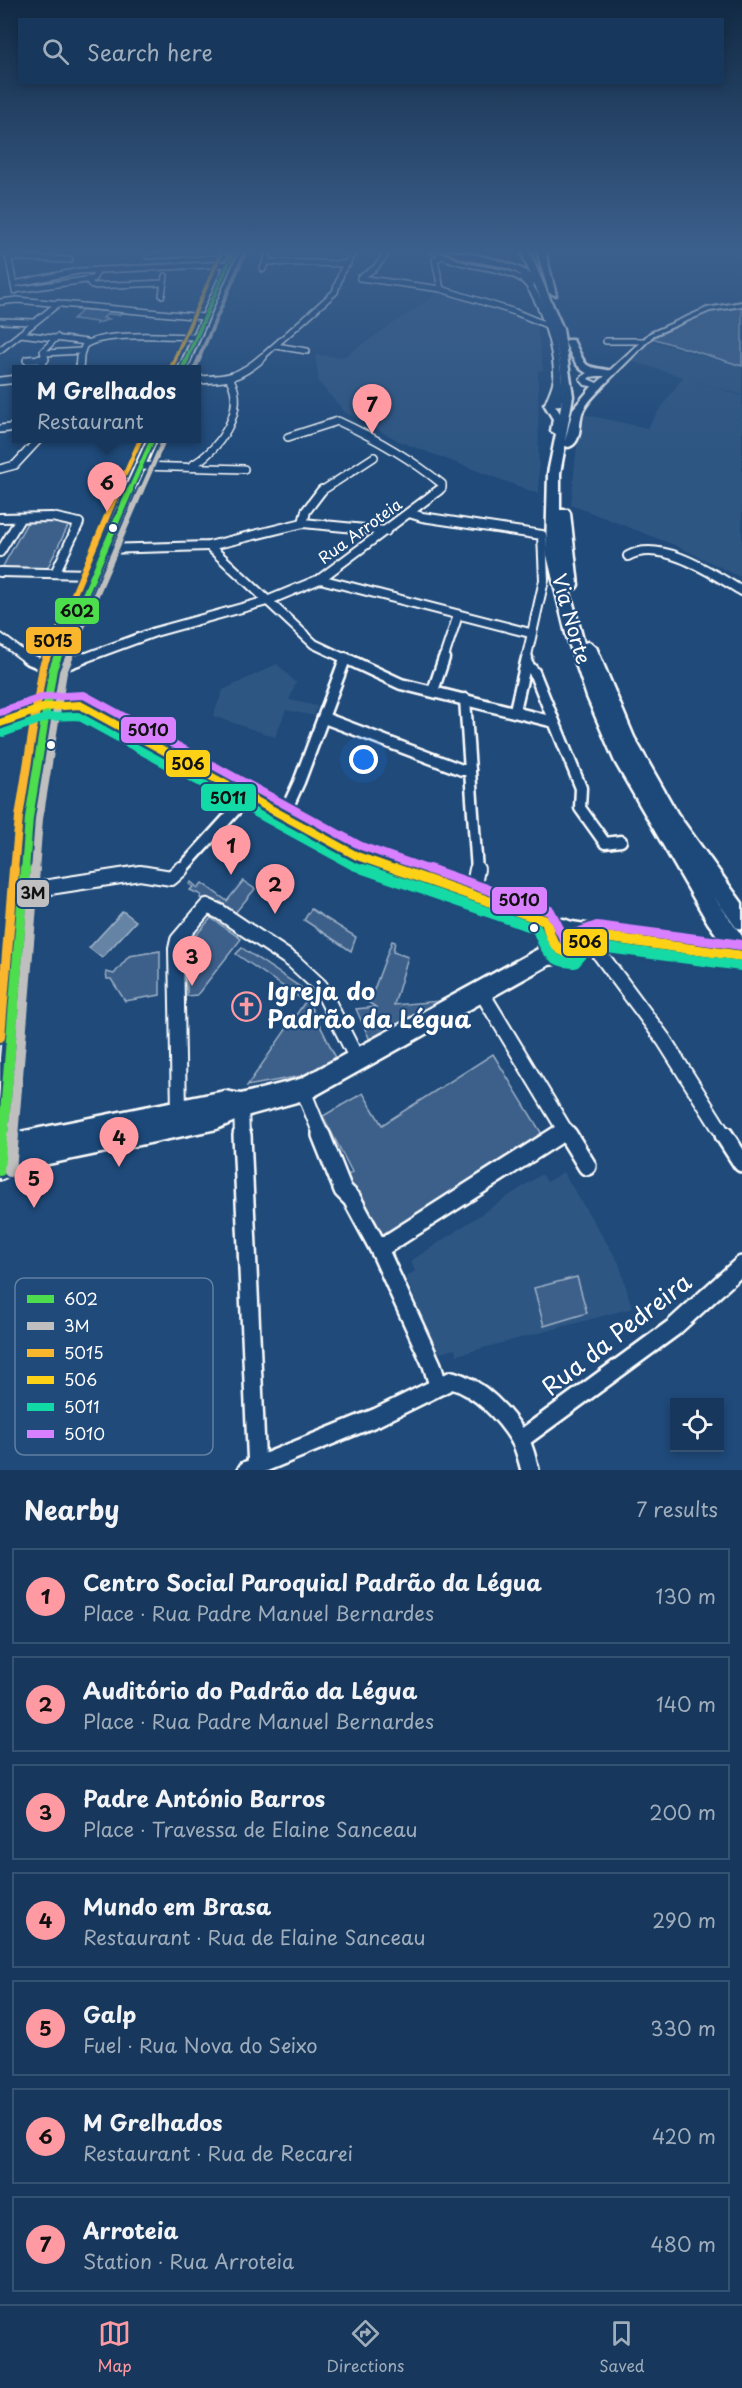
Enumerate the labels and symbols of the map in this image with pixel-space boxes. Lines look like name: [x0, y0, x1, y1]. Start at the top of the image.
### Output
pin: 7: [352, 384, 392, 434]
pin: 6: [88, 462, 126, 512]
street label: Rua Arroteia: [313, 491, 406, 569]
unlabelled marker: [107, 522, 119, 534]
street label: Via Norte: [545, 570, 599, 667]
line badge: 602: [54, 597, 100, 625]
text: 602: [60, 598, 94, 622]
line badge: 5015: [25, 626, 82, 655]
text: 5015: [33, 628, 73, 652]
line badge: 5010: [120, 716, 177, 744]
text: 5010: [127, 717, 169, 741]
unlabelled marker: [45, 739, 57, 751]
your location: [349, 745, 378, 774]
line badge: 506: [165, 749, 211, 778]
text: 506: [171, 751, 205, 775]
line badge: 5011: [200, 783, 257, 812]
text: 5011: [210, 785, 246, 809]
pin: 1: [212, 826, 250, 875]
pin: 2: [256, 864, 294, 914]
line badge: 3M: [16, 879, 50, 908]
text: 3M: [20, 880, 46, 904]
line badge: 5010: [491, 886, 548, 915]
text: 5010: [498, 887, 540, 911]
unlabelled marker: [528, 922, 540, 934]
line badge: 506: [562, 928, 608, 957]
text: 506: [568, 929, 602, 953]
pin: 3: [172, 936, 212, 986]
place label: Igreja do Padrão da Légua: [267, 972, 471, 1036]
church icon: Igreja do Padrão da Légua: [230, 990, 262, 1022]
pin: 4: [100, 1118, 138, 1167]
pin: 5: [15, 1158, 54, 1208]
street label: Rua da Pedreira: [533, 1263, 698, 1403]
legend: [15, 1278, 213, 1455]
text: 602: [64, 1286, 98, 1310]
text: 3M: [64, 1313, 90, 1337]
text: 5015: [64, 1340, 103, 1364]
text: 506: [64, 1367, 97, 1391]
text: 5011: [64, 1394, 100, 1418]
text: 5010: [64, 1421, 105, 1445]

